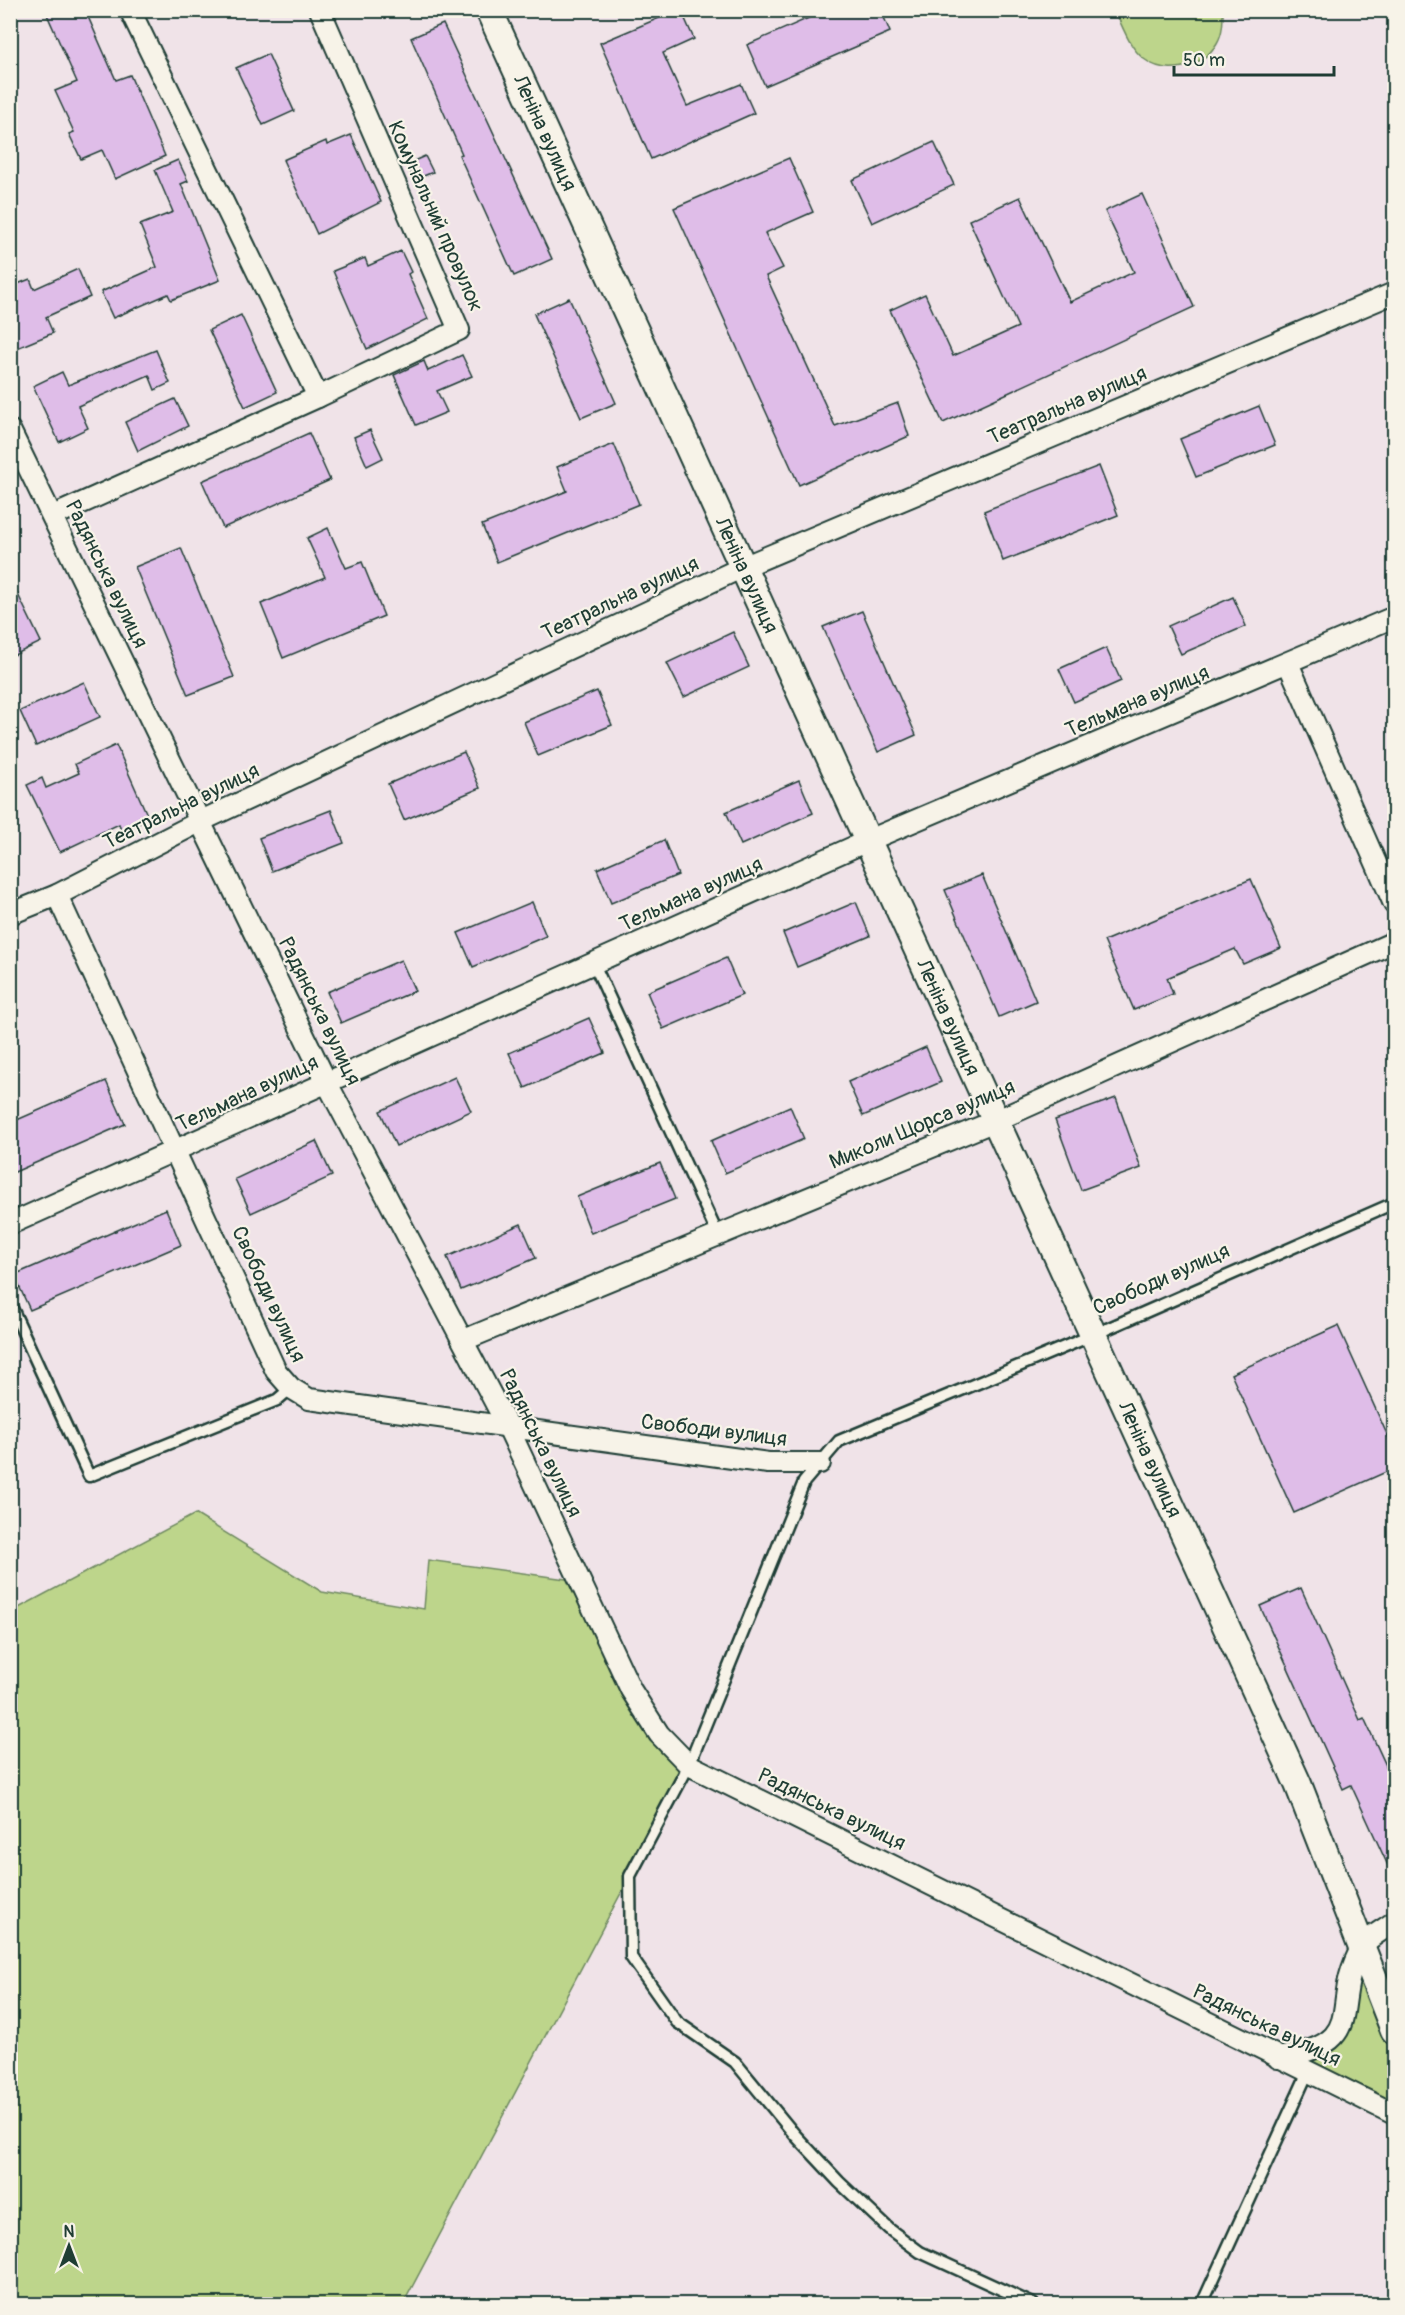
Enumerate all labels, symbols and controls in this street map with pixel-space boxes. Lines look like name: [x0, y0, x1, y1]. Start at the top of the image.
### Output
scale bar: [1174, 39, 1334, 77]
text: 50 m: [1183, 49, 1225, 72]
street label: Леніна вулиця: [506, 70, 583, 195]
street label: Комунальний провулок: [381, 117, 490, 316]
street label: Театральна вулиця: [984, 360, 1151, 451]
street label: Радянська вулиця: [59, 496, 154, 653]
street label: Леніна вулиця: [708, 512, 784, 638]
street label: Театральна вулиця: [537, 550, 703, 647]
street label: Тельмана вулиця: [1061, 659, 1213, 744]
street label: Театральна вулиця: [99, 757, 264, 856]
street label: Тельмана вулиця: [615, 851, 767, 938]
street label: Радянська вулиця: [272, 933, 367, 1090]
street label: Леніна вулиця: [909, 954, 986, 1080]
street label: Тельмана вулиця: [172, 1049, 323, 1138]
street label: Миколи Щорса вулиця: [825, 1073, 1019, 1176]
street label: Свободи вулиця: [225, 1222, 312, 1367]
street label: Свободи вулиця: [1089, 1237, 1234, 1322]
street label: Радянська вулиця: [493, 1365, 588, 1522]
street label: Леніна вулиця: [1111, 1396, 1188, 1522]
street label: Свободи вулиця: [639, 1408, 789, 1453]
street label: Радянська вулиця: [753, 1762, 910, 1857]
street label: Радянська вулиця: [1188, 1978, 1345, 2073]
north arrow: [39, 2216, 99, 2276]
text: N: [64, 2222, 75, 2242]

